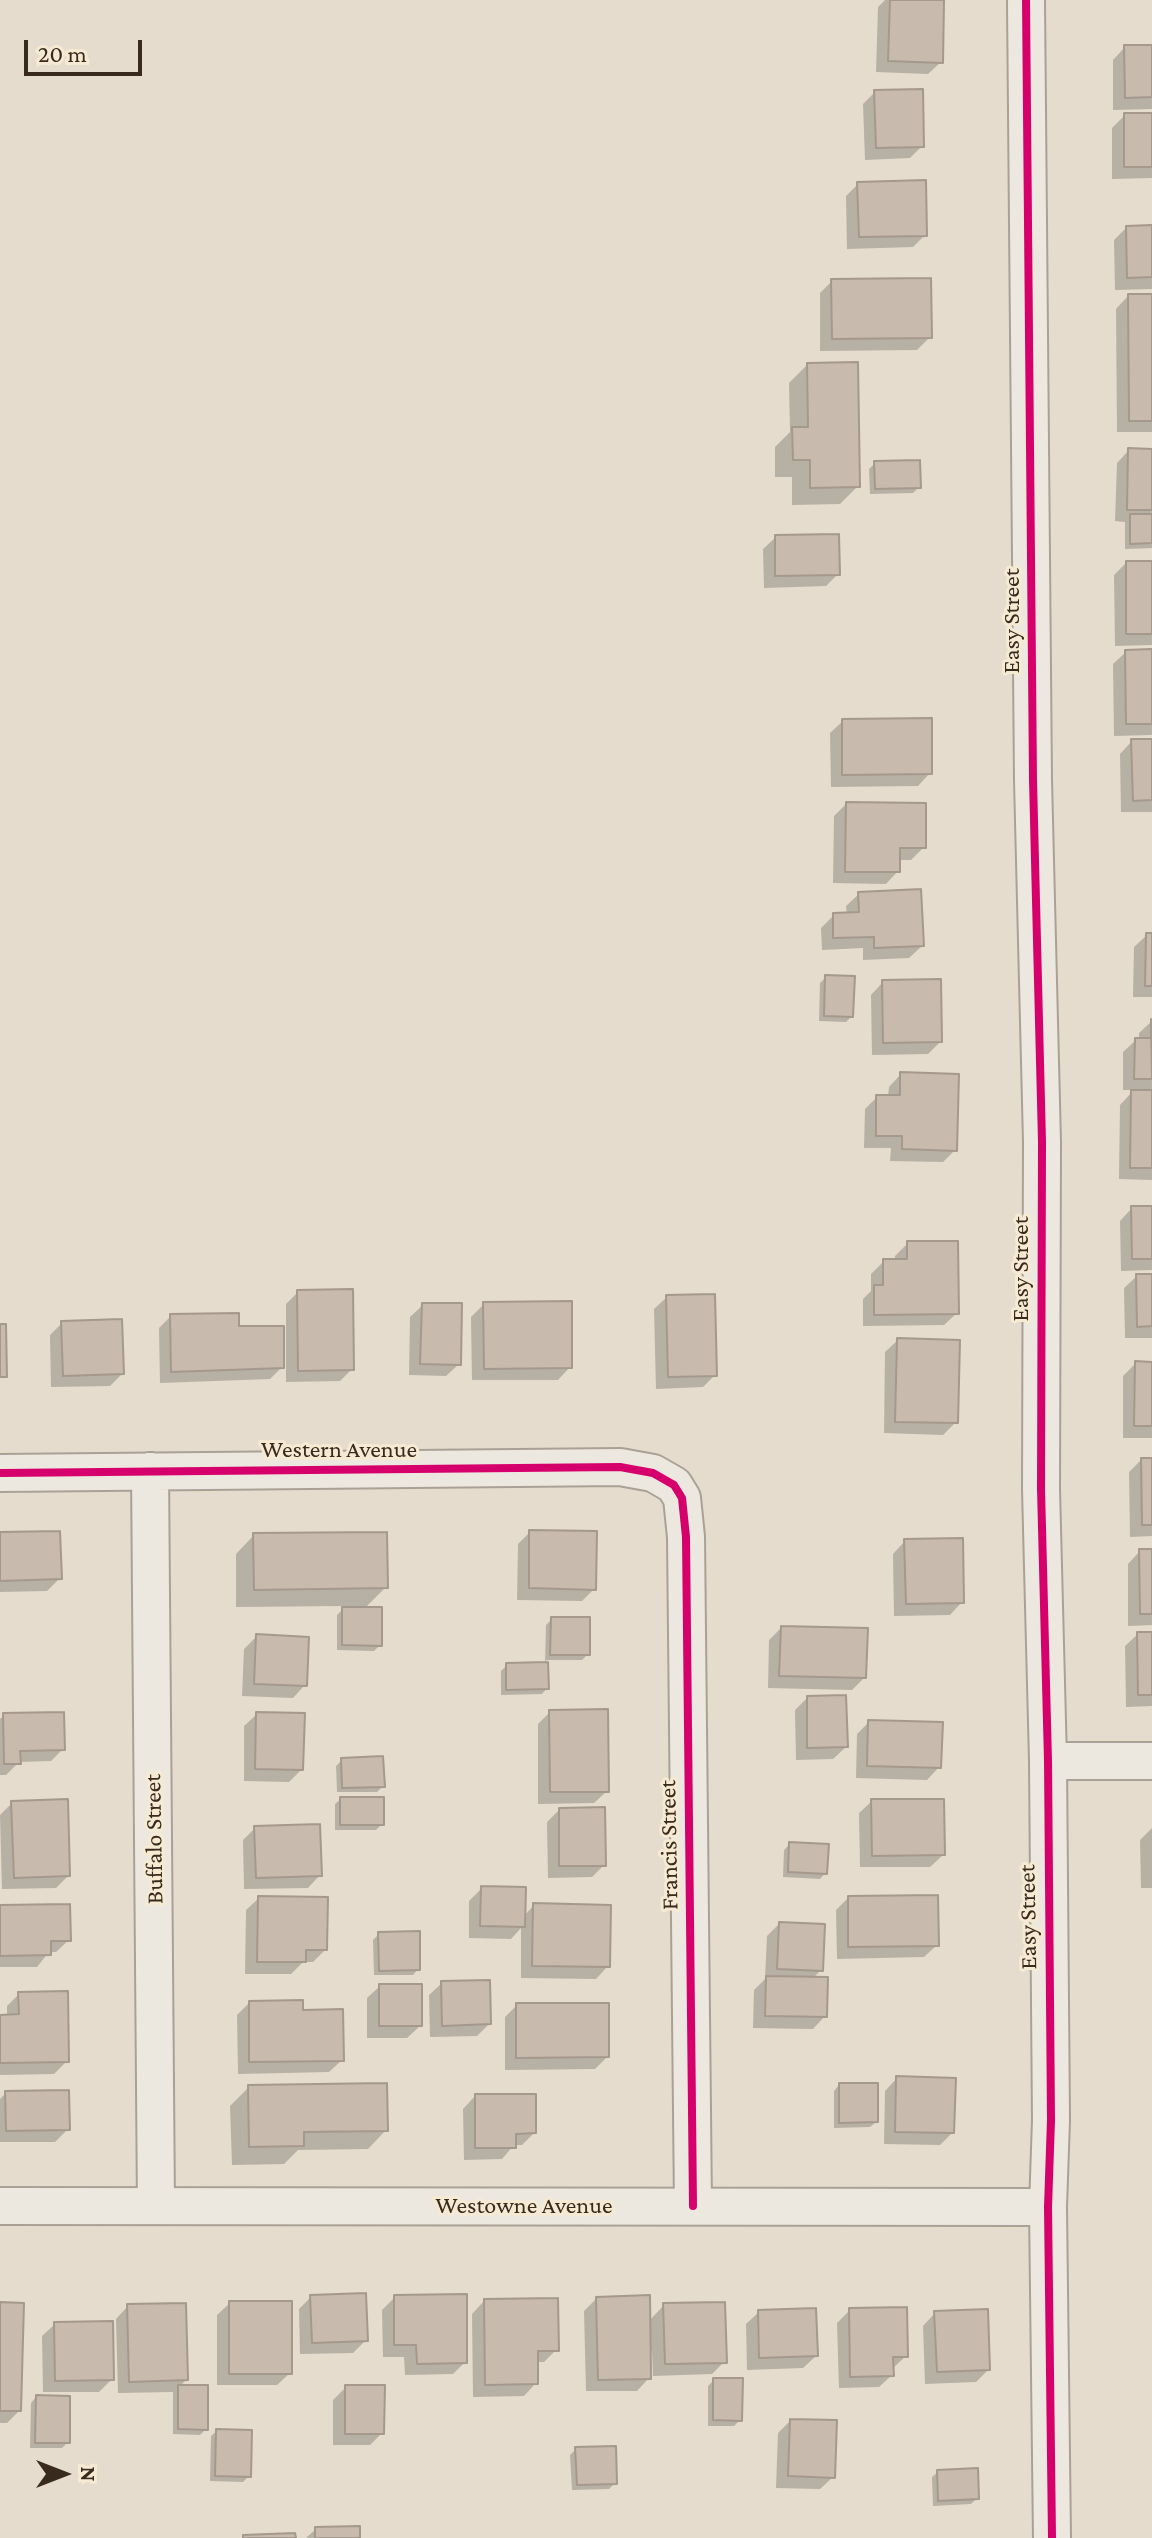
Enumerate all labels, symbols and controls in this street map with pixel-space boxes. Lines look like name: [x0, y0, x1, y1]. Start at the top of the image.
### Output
scale bar: [28, 24, 146, 74]
text: 20 m: [38, 40, 87, 67]
street label: Easy Street: [998, 568, 1026, 674]
street label: Easy Street: [1007, 1216, 1035, 1322]
street label: Western Avenue: [261, 1436, 417, 1464]
street label: Buffalo Street: [138, 1774, 170, 1904]
street label: Francis Street: [653, 1780, 685, 1910]
street label: Easy Street: [1013, 1864, 1043, 1970]
street label: Westowne Avenue: [436, 2192, 612, 2220]
north arrow: [24, 2434, 104, 2514]
text: N: [76, 2467, 101, 2482]

